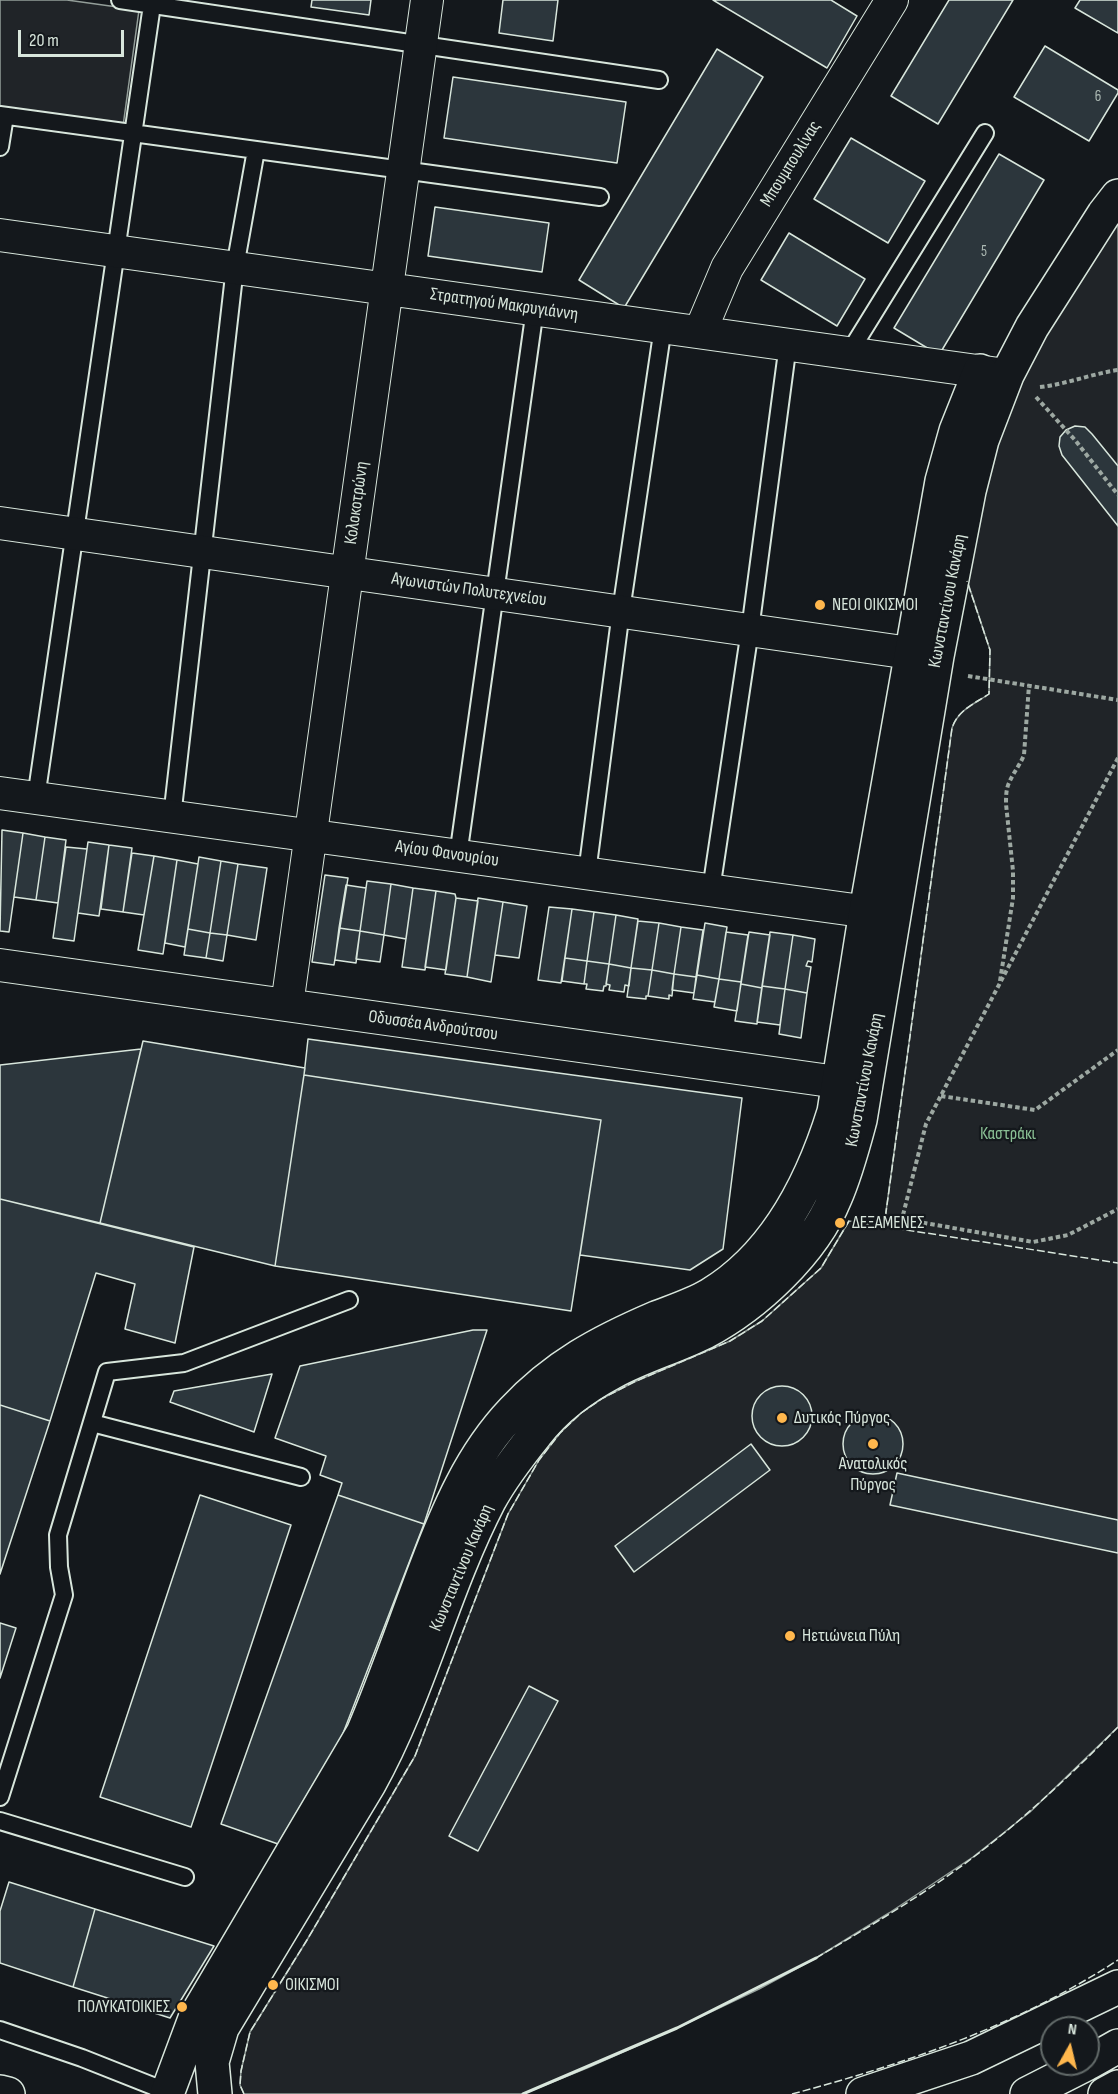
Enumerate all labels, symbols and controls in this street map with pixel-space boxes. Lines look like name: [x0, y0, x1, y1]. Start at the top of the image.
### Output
scale bar: [21, 18, 128, 56]
text: 20 m: [29, 30, 59, 51]
house number: 6: [1095, 88, 1101, 106]
street label: Μπουμπουλίνας: [756, 117, 826, 211]
house number: 5: [981, 243, 987, 261]
street label: Στρατηγού Μακρυγιάννη: [429, 284, 579, 326]
street label: Κολοκοτρώνη: [340, 460, 374, 546]
street label: Κωνσταντίνου Κανάρη: [924, 532, 972, 670]
street label: Αγωνιστών Πολυτεχνείου: [390, 568, 548, 612]
place label: ΝΕΟΙ ΟΙΚΙΣΜΟΙ: [832, 594, 918, 616]
marker: ΝΕΟΙ ΟΙΚΙΣΜΟΙ: [813, 598, 827, 612]
street label: Αγίου Φανουρίου: [394, 836, 500, 872]
street label: Οδυσσέα Ανδρούτσου: [367, 1006, 499, 1046]
street label: Κωνσταντίνου Κανάρη: [841, 1011, 889, 1149]
park label: Καστράκι: [980, 1123, 1036, 1145]
place label: ΔΕΞΑΜΕΝΕΣ: [852, 1212, 924, 1234]
marker: ΔΕΞΑΜΕΝΕΣ: [833, 1216, 847, 1230]
place label: Δυτικός Πύργος: [794, 1407, 890, 1429]
marker: Δυτικός Πύργος: [775, 1411, 789, 1425]
marker: Ανατολικός Πύργος: [866, 1437, 880, 1451]
place label: Ανατολικός Πύργος: [839, 1453, 907, 1496]
street label: Κωνσταντίνου Κανάρη: [426, 1501, 498, 1635]
place label: Ηετιώνεια Πύλη: [802, 1625, 900, 1647]
marker: Ηετιώνεια Πύλη: [783, 1629, 797, 1643]
place label: ΟΙΚΙΣΜΟΙ: [285, 1974, 339, 1996]
marker: ΟΙΚΙΣΜΟΙ: [266, 1978, 280, 1992]
place label: ΠΟΛΥΚΑΤΟΙΚΙΕΣ: [77, 1996, 170, 2018]
marker: ΠΟΛΥΚΑΤΟΙΚΙΕΣ: [175, 2000, 189, 2014]
north arrow: [1040, 2016, 1100, 2076]
text: N: [1067, 2020, 1078, 2040]

